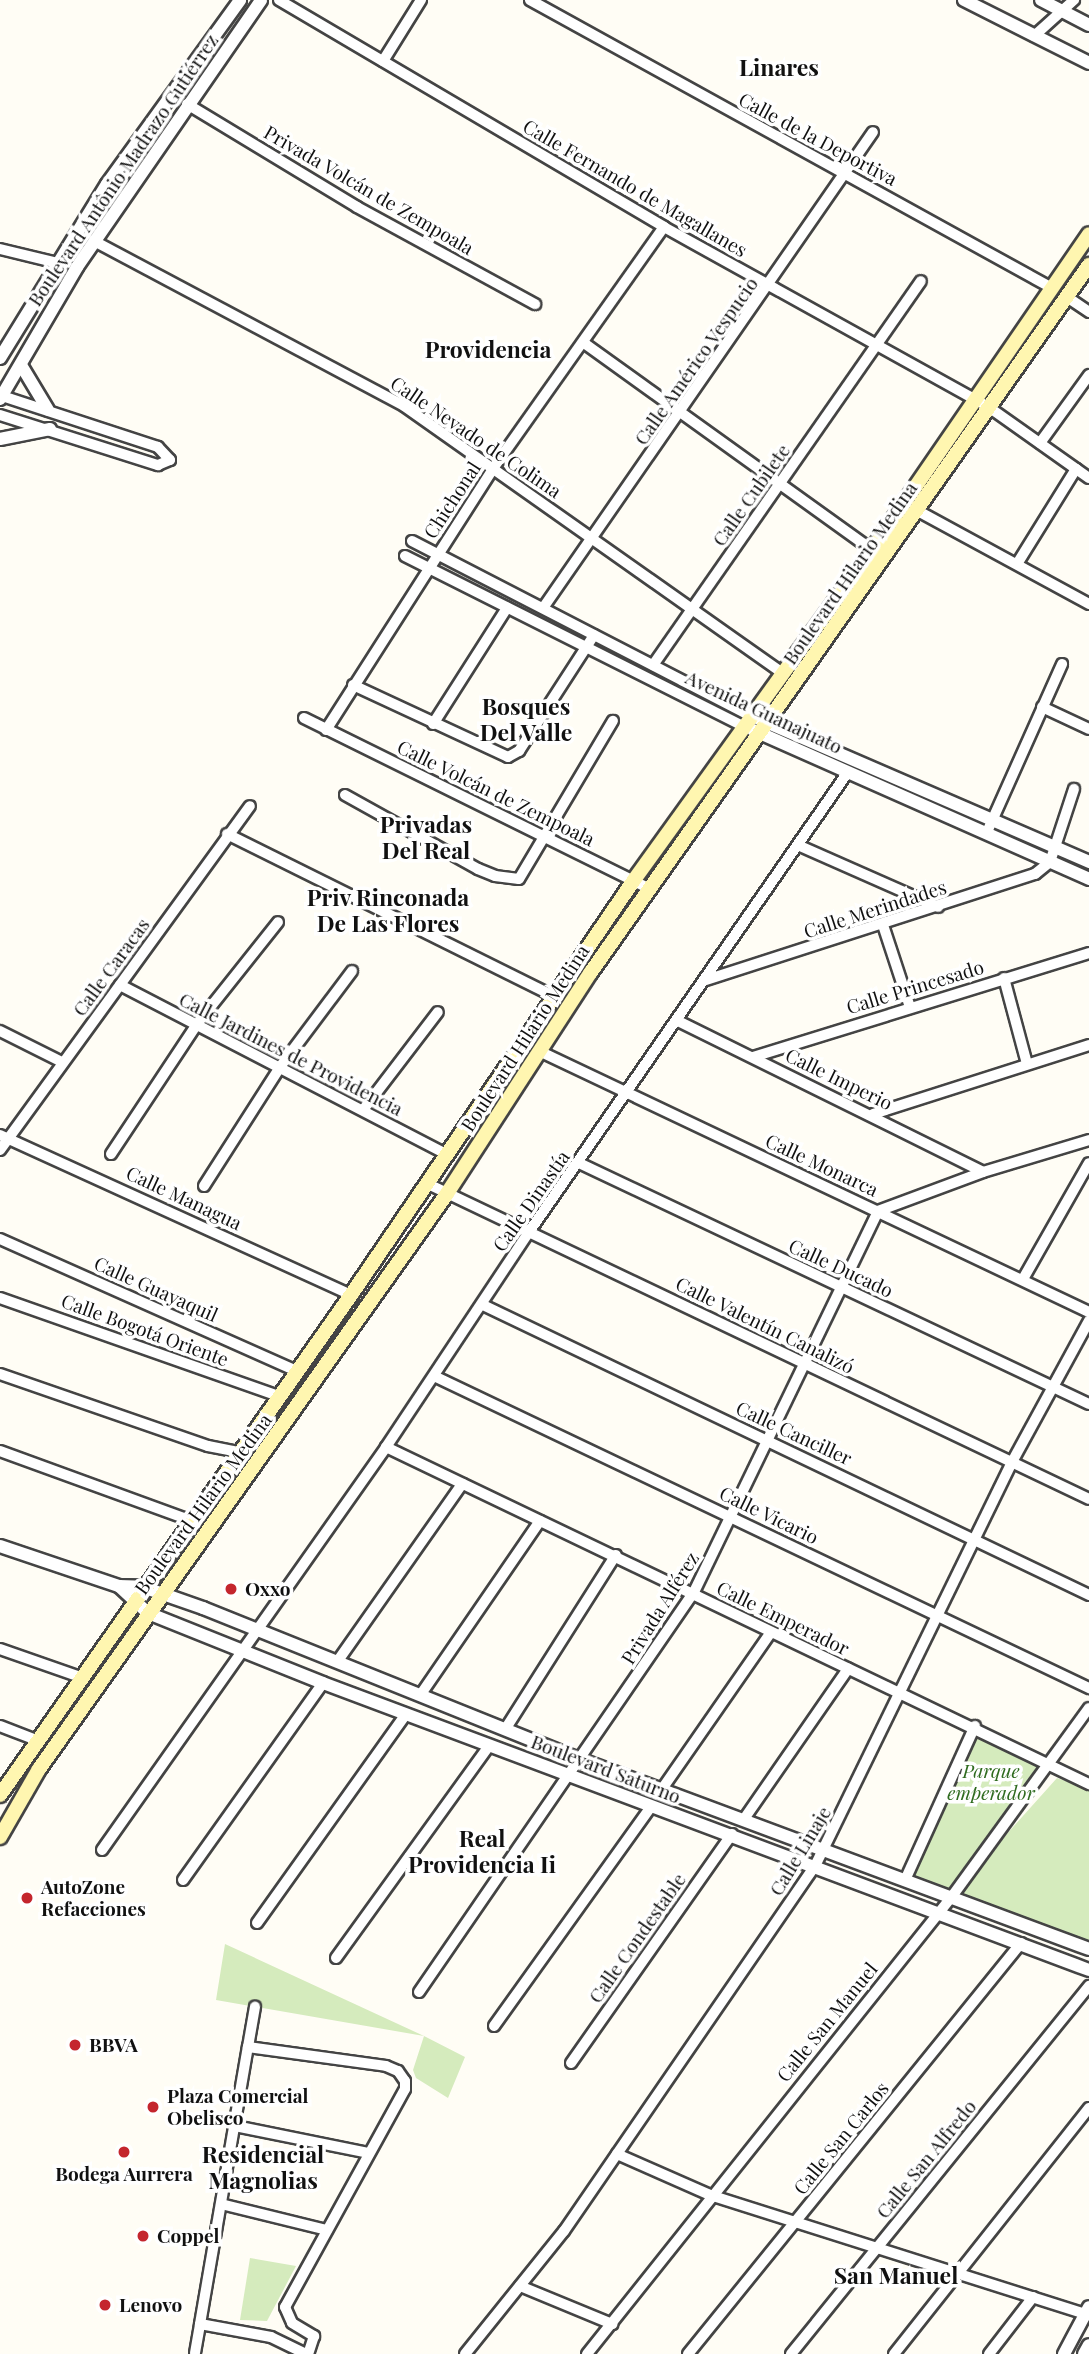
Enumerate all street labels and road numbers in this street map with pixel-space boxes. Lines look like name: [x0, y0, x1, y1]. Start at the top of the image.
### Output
street label: Boulevard Antônio Madrazo Gutiérrez: [23, 29, 223, 311]
street label: Calle de la Deportiva: [735, 87, 901, 191]
street label: Calle Fernando de Magallanes: [519, 114, 751, 262]
street label: Privada Volcán de Zempoala: [260, 120, 478, 260]
street label: Calle Américo Vespucio: [629, 272, 763, 450]
street label: Calle Nevado de Colima: [386, 371, 566, 503]
street label: Calle Cubilete: [707, 440, 795, 550]
street label: Chichonal: [419, 457, 485, 543]
street label: Boulevard Hilario Medina: [778, 477, 922, 669]
street label: Avenida Guanajuato: [682, 666, 846, 758]
street label: Calle Volcán de Zempoala: [393, 735, 599, 851]
street label: Calle Merindades: [801, 875, 949, 943]
street label: Calle Caracas: [68, 914, 154, 1020]
street label: Boulevard Hilario Medina: [456, 940, 594, 1136]
street label: Calle Princesado: [844, 955, 986, 1019]
street label: Calle Jardines de Providencia: [176, 988, 406, 1120]
street label: Calle Imperio: [782, 1043, 896, 1115]
street label: Calle Monarca: [762, 1129, 882, 1201]
street label: Calle Dinastía: [488, 1146, 574, 1256]
street label: Calle Managua: [123, 1161, 245, 1235]
street label: Calle Ducado: [785, 1234, 897, 1302]
street label: Calle Guayaquil: [91, 1252, 221, 1326]
street label: Calle Valentín Canalizó: [672, 1272, 858, 1378]
street label: Calle Bogotá Oriente: [58, 1289, 232, 1371]
street label: Calle Canciller: [733, 1396, 855, 1470]
street label: Boulevard Hilario Medina: [130, 1409, 276, 1599]
street label: Calle Vicario: [716, 1481, 822, 1549]
street label: Privada Alférez: [616, 1547, 704, 1669]
street label: Calle Emperador: [713, 1576, 853, 1660]
street label: Boulevard Saturno: [528, 1730, 684, 1808]
street label: Calle Linaje: [765, 1802, 835, 1900]
street label: Calle Condestable: [584, 1869, 690, 2007]
street label: Calle San Manuel: [772, 1958, 882, 2086]
street label: Calle San Carlos: [789, 2077, 893, 2199]
street label: Calle San Alfredo: [871, 2095, 981, 2223]

